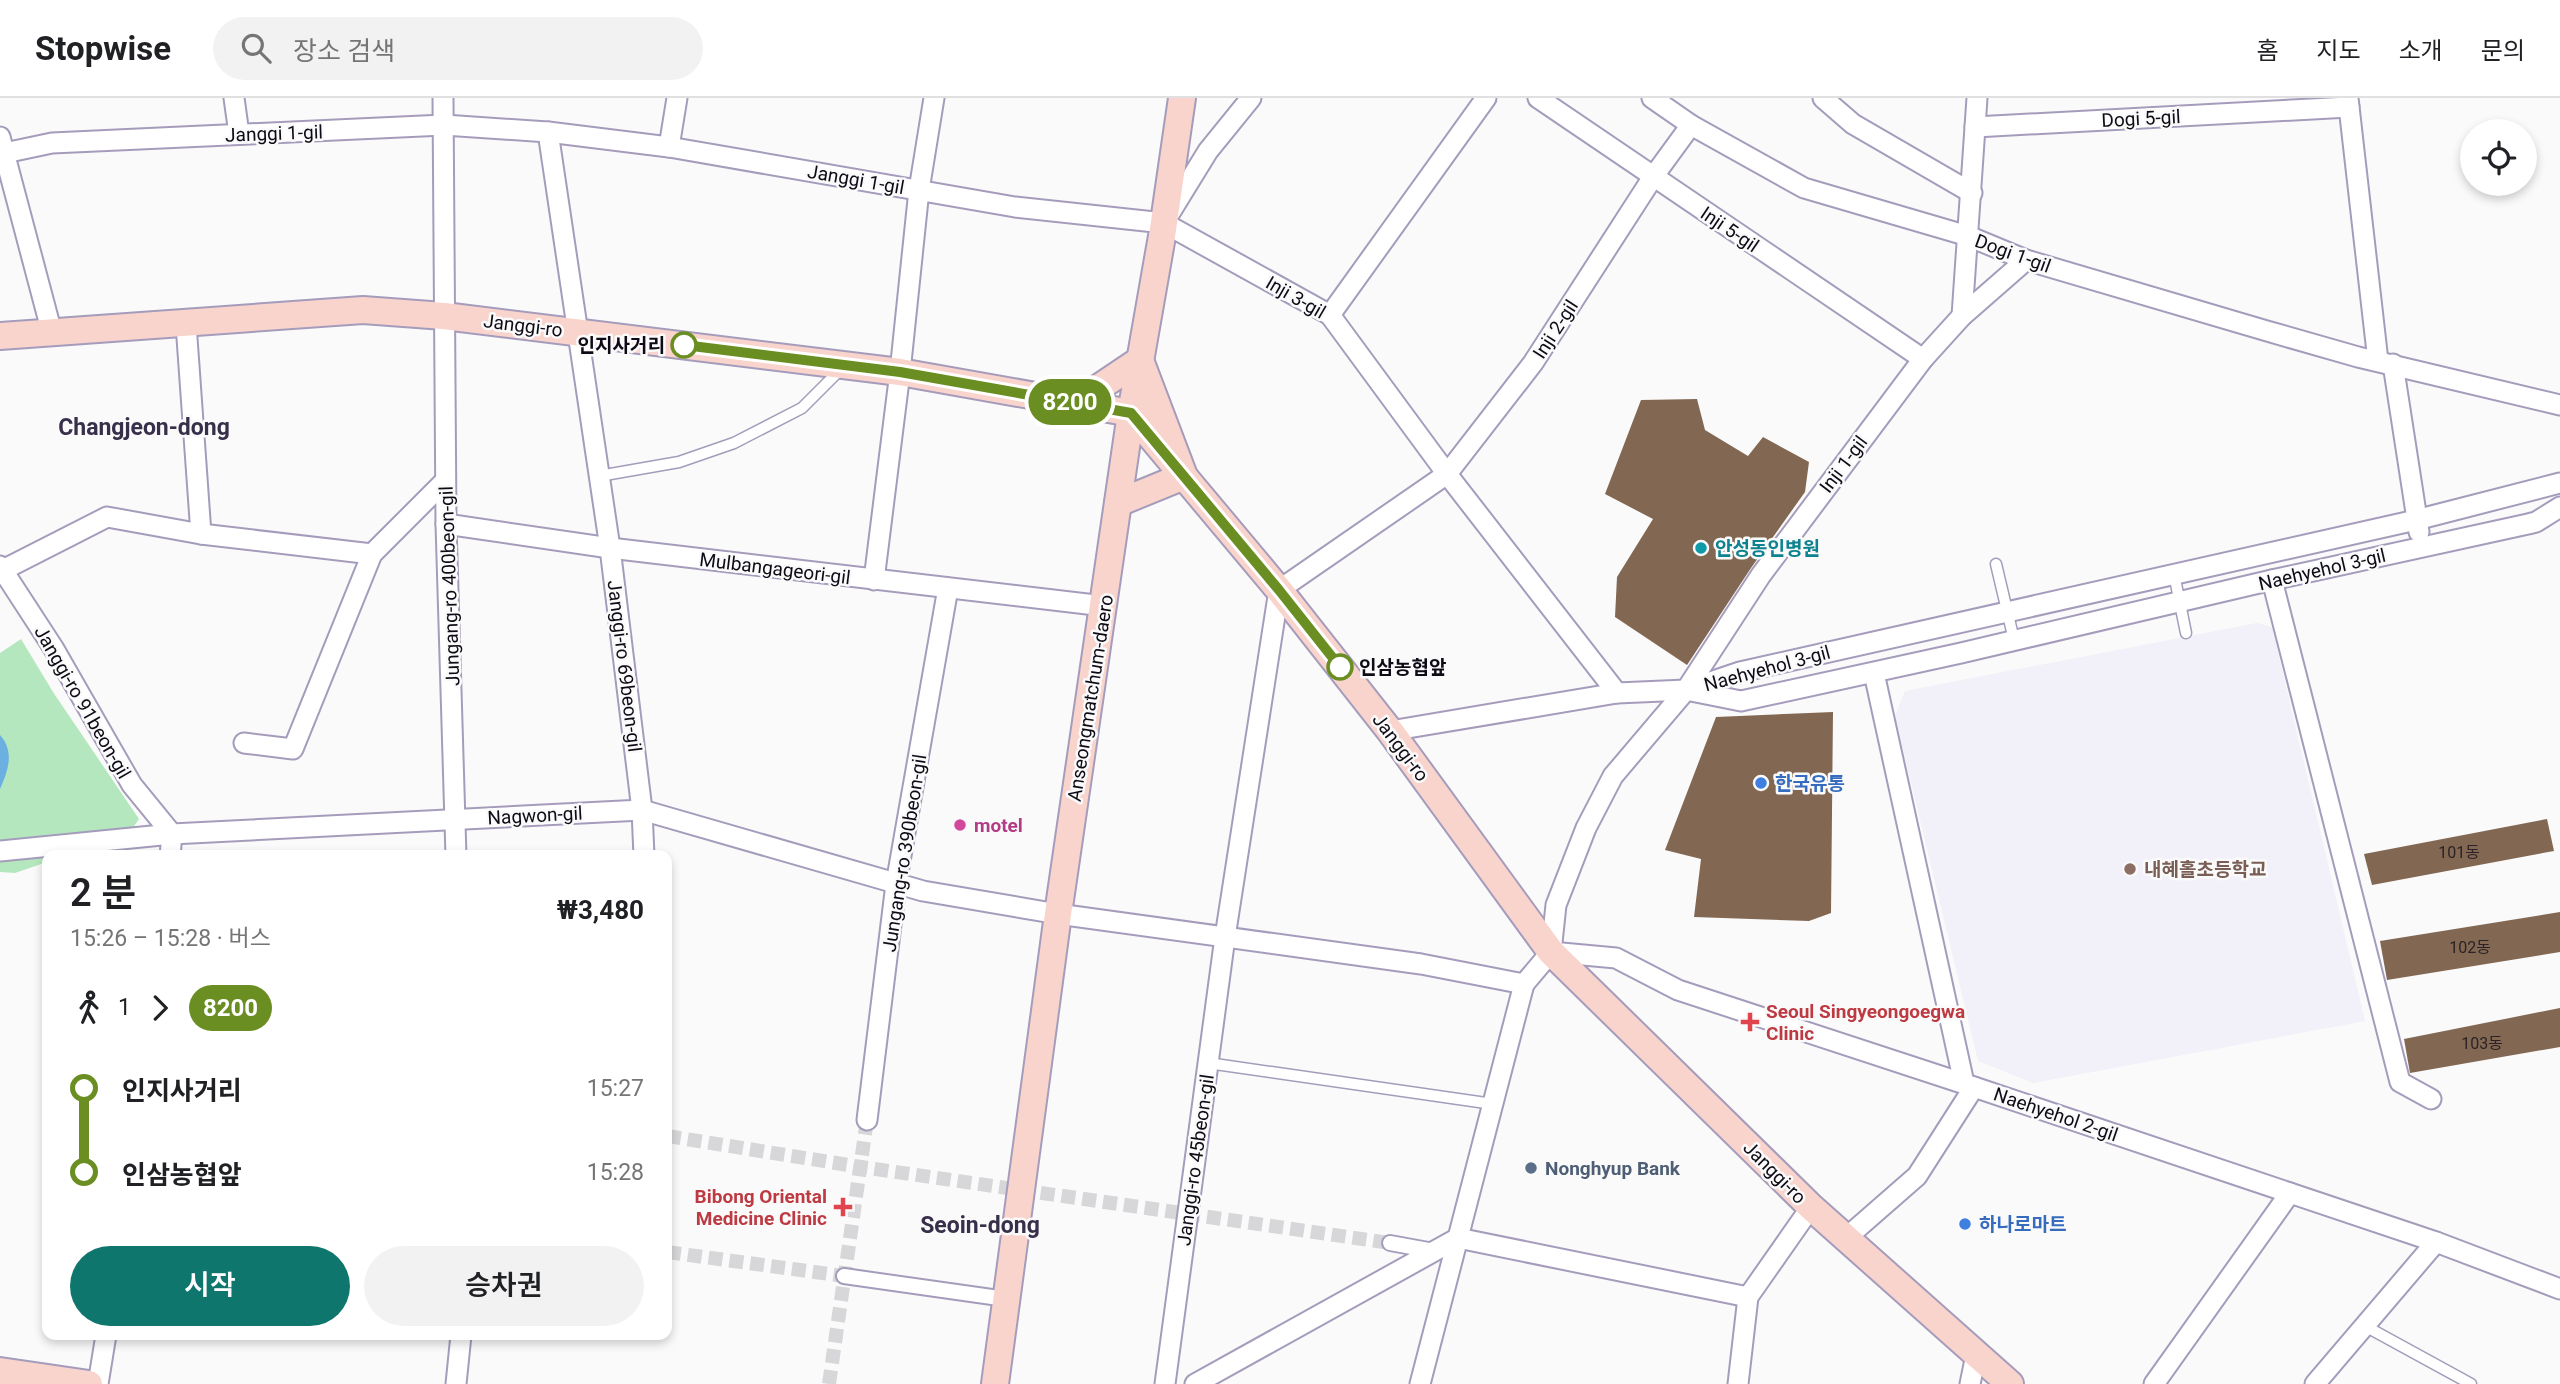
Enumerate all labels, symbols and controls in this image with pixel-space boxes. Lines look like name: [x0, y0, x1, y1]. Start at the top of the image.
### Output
search box: [213, 17, 703, 80]
text: Stopwise: [35, 29, 171, 68]
icon: search: [237, 29, 275, 67]
text: 장소 검색: [293, 36, 395, 66]
text: 홈: [2256, 37, 2278, 65]
text: 지도: [2316, 37, 2361, 65]
text: 소개: [2399, 37, 2443, 65]
text: 문의: [2481, 37, 2525, 65]
street label: Dogi 5-gil: [2101, 105, 2181, 132]
map controls: [2460, 119, 2537, 196]
button: locate: [2460, 119, 2537, 196]
street label: Janggi 1-gil: [225, 120, 323, 147]
street label: Janggi 1-gil: [806, 160, 906, 199]
street label: Inji 5-gil: [1696, 202, 1763, 257]
street label: Dogi 1-gil: [1972, 229, 2054, 278]
street label: Inji 3-gil: [1262, 271, 1330, 324]
street label: Inji 2-gil: [1528, 296, 1583, 363]
street label: Janggi-ro: [482, 309, 564, 342]
marker: 인지사거리: [671, 332, 697, 358]
place label: 인지사거리: [578, 334, 665, 357]
line badge: 8200: [1021, 379, 1119, 425]
text: 8200: [1042, 388, 1098, 416]
district label: Changjeon-dong: [58, 414, 230, 441]
street label: Inji 1-gil: [1815, 431, 1872, 497]
street label: Jungang-ro 400beon-gil: [435, 486, 464, 686]
place label: 안성동인병원: [1715, 537, 1820, 560]
marker: 안성동인병원: [1693, 540, 1709, 556]
street label: Naehyehol 3-gil: [2256, 544, 2388, 595]
street label: Mulbangageori-gil: [698, 548, 852, 589]
street label: Janggi-ro 69beon-gil: [603, 579, 646, 753]
street label: Anseongmatchum-daero: [1063, 593, 1118, 803]
street label: Janggi-ro 91beon-gil: [29, 622, 136, 783]
street label: Naehyehol 3-gil: [1701, 641, 1833, 696]
marker: 인삼농협앞: [1327, 654, 1353, 680]
place label: 인삼농협앞: [1359, 656, 1446, 679]
street label: Janggi-ro: [1367, 709, 1434, 786]
street label: Jungang-ro 390beon-gil: [877, 753, 931, 954]
place label: 한국유통: [1775, 772, 1845, 795]
marker: 한국유통: [1753, 775, 1769, 791]
street label: Nagwon-gil: [487, 802, 583, 829]
place label: motel: [974, 814, 1023, 837]
marker: motel: [952, 817, 968, 833]
house number: 101동: [2438, 843, 2480, 862]
place label: 내혜홀초등학교: [2144, 858, 2266, 881]
marker: 내혜홀초등학교: [2122, 861, 2138, 877]
text: 2 분: [70, 871, 136, 915]
text: ₩3,480: [557, 895, 644, 925]
text: 15:26 – 15:28 · 버스: [70, 925, 271, 952]
house number: 102동: [2449, 938, 2491, 957]
icon: walk: [70, 989, 108, 1027]
icon: forward: [141, 989, 179, 1027]
text: 1: [118, 994, 131, 1021]
text: 8200: [203, 994, 258, 1022]
place label: Seoul Singyeongoegwa Clinic: [1766, 1000, 1965, 1045]
marker: Seoul Singyeongoegwa Clinic: [1740, 1012, 1760, 1032]
house number: 103동: [2461, 1034, 2503, 1053]
street label: Janggi-ro 45beon-gil: [1172, 1073, 1219, 1247]
text: 15:27: [587, 1075, 644, 1102]
text: 인지사거리: [122, 1076, 242, 1106]
street label: Naehyehol 2-gil: [1991, 1082, 2121, 1146]
street label: Janggi-ro: [1738, 1136, 1811, 1209]
place label: Nonghyup Bank: [1545, 1157, 1681, 1180]
text: 15:28: [587, 1159, 644, 1186]
text: 인삼농협앞: [122, 1160, 242, 1190]
marker: Nonghyup Bank: [1523, 1160, 1539, 1176]
place label: Bibong Oriental Medicine Clinic: [695, 1185, 827, 1230]
marker: Bibong Oriental Medicine Clinic: [833, 1197, 853, 1217]
district label: Seoin-dong: [920, 1212, 1040, 1239]
place label: 하나로마트: [1979, 1213, 2066, 1236]
marker: 하나로마트: [1957, 1216, 1973, 1232]
button: 시작: [70, 1246, 350, 1326]
button: 승차권: [364, 1246, 644, 1326]

